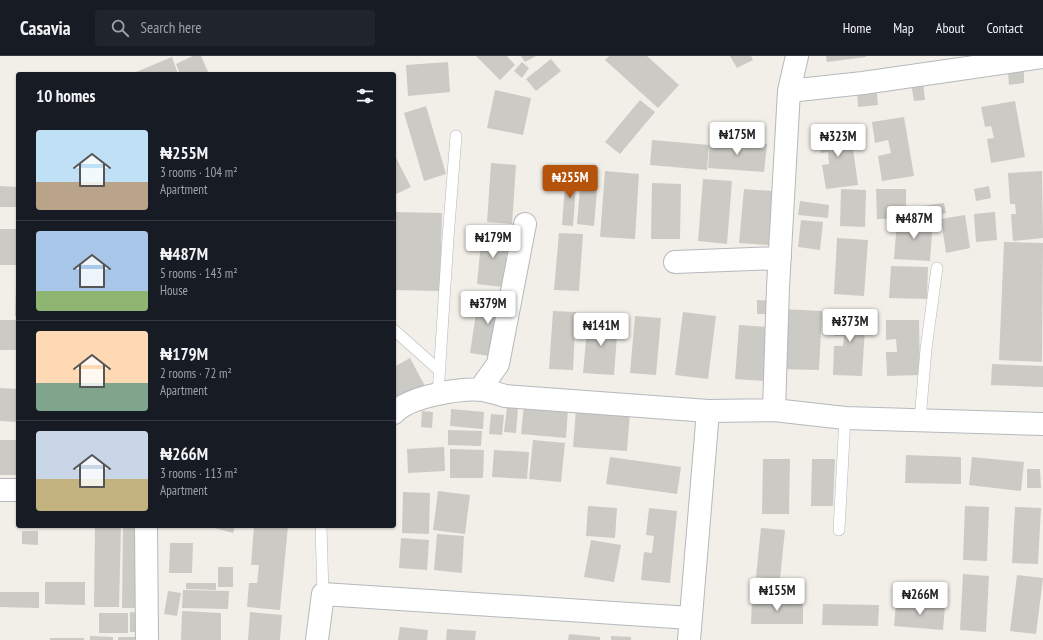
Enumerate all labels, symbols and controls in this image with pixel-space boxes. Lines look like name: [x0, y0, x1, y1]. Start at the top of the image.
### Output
search box: [95, 10, 375, 46]
text: Casavia: [20, 16, 71, 40]
icon: search: [109, 17, 131, 39]
text: Search here: [141, 18, 202, 37]
text: Home: [843, 19, 871, 37]
text: Map: [893, 19, 914, 37]
text: About: [936, 19, 965, 37]
text: Contact: [987, 19, 1023, 37]
text: 10 homes: [36, 85, 95, 107]
icon: filters: [354, 85, 376, 107]
pin: ₦175M: [709, 122, 765, 156]
pin: ₦323M: [810, 124, 866, 158]
text: ₦175M: [719, 126, 755, 143]
text: ₦323M: [820, 128, 856, 145]
text: ₦255M: [160, 142, 208, 164]
icon: home: [68, 146, 116, 194]
text: 3 rooms · 104 m²: [160, 164, 238, 181]
pin: ₦255M: [542, 165, 598, 199]
text: ₦255M: [552, 169, 588, 186]
text: Apartment: [160, 181, 208, 198]
pin: ₦487M: [886, 206, 942, 240]
text: ₦487M: [896, 210, 932, 227]
pin: ₦179M: [465, 225, 521, 259]
text: ₦179M: [475, 229, 511, 246]
text: ₦487M: [160, 243, 208, 265]
icon: home: [68, 247, 116, 295]
text: 5 rooms · 143 m²: [160, 265, 238, 282]
text: House: [160, 282, 188, 299]
pin: ₦379M: [460, 291, 516, 325]
text: ₦379M: [470, 295, 506, 312]
pin: ₦373M: [822, 309, 878, 343]
pin: ₦141M: [573, 313, 629, 347]
text: ₦373M: [832, 313, 868, 330]
text: ₦141M: [583, 317, 619, 334]
text: ₦179M: [160, 343, 208, 365]
icon: home: [68, 347, 116, 395]
text: 2 rooms · 72 m²: [160, 365, 232, 382]
text: Apartment: [160, 382, 208, 399]
text: ₦266M: [160, 443, 208, 465]
icon: home: [68, 447, 116, 495]
text: 3 rooms · 113 m²: [160, 465, 238, 482]
text: Apartment: [160, 482, 208, 499]
pin: ₦155M: [749, 578, 805, 612]
text: ₦155M: [759, 582, 795, 599]
pin: ₦266M: [892, 582, 948, 616]
text: ₦266M: [902, 586, 938, 603]

